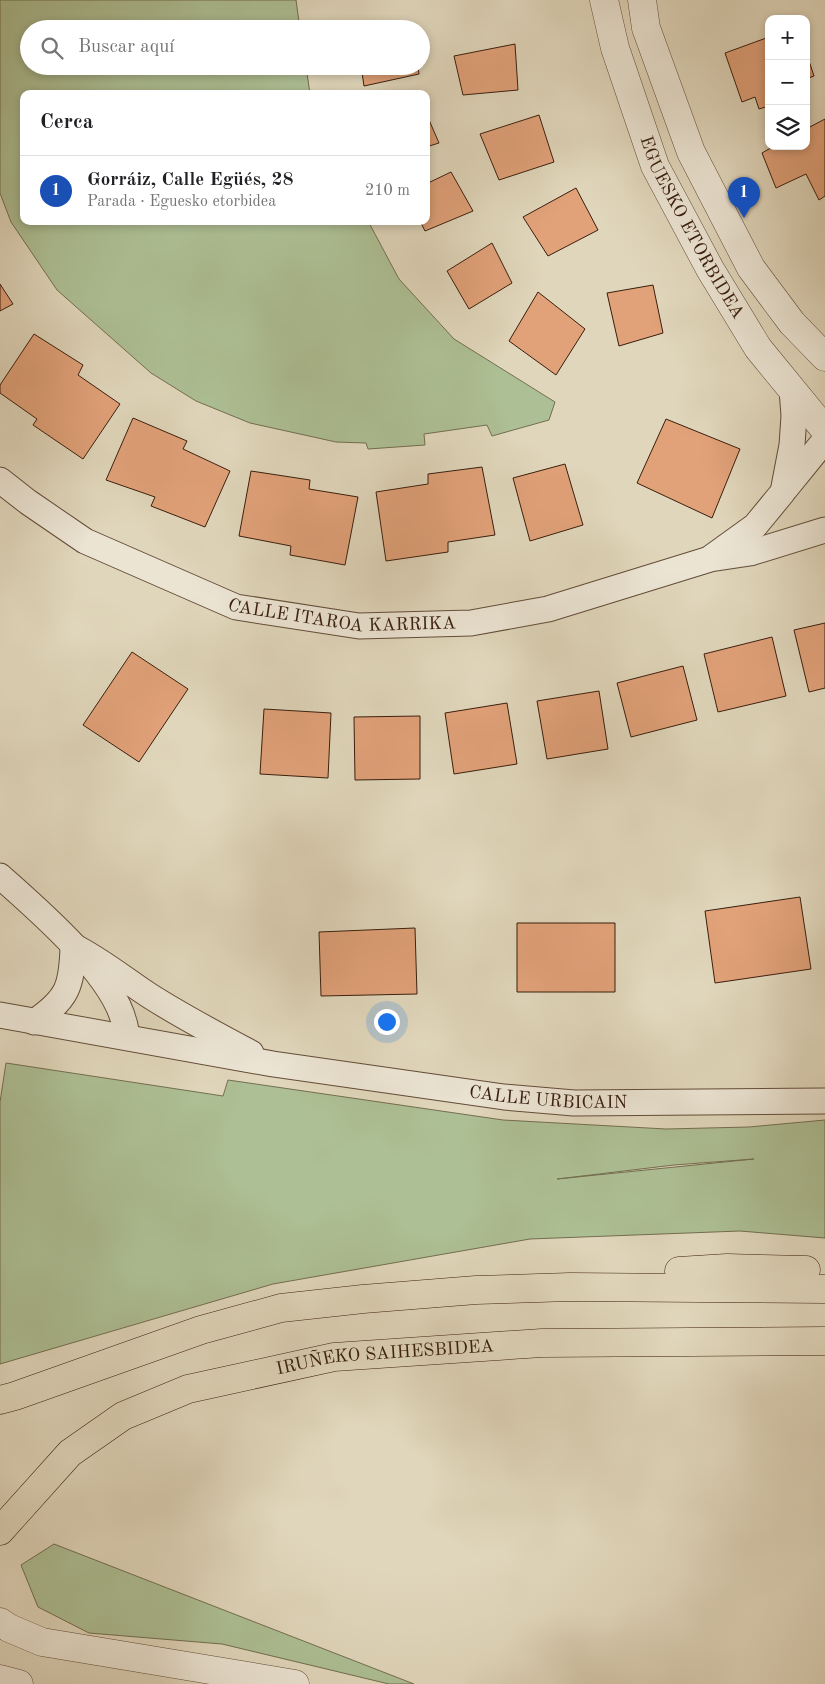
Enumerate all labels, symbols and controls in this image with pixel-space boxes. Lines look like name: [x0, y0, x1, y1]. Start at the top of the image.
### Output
map controls: [765, 15, 810, 150]
button: +: [765, 15, 810, 60]
search box: [20, 20, 430, 75]
icon: search: [38, 34, 66, 62]
text: Buscar aquí: [78, 38, 174, 57]
button: −: [765, 60, 810, 105]
button: layers: [765, 105, 810, 150]
text: Cerca: [40, 112, 93, 133]
street label: EGUESKO ETORBIDEA: [637, 134, 747, 322]
text: Gorráiz, Calle Egüés, 28: [87, 171, 294, 190]
pin: 1: [728, 177, 760, 218]
text: 1: [51, 183, 61, 199]
text: 210 m: [365, 183, 410, 199]
text: Parada · Eguesko etorbidea: [87, 194, 276, 210]
street label: CALLE ITAROA KARRIKA: [225, 595, 456, 636]
your location: [374, 1009, 400, 1035]
street label: CALLE URBICAIN: [468, 1083, 628, 1112]
street label: IRUÑEKO SAIHESBIDEA: [274, 1337, 495, 1378]

